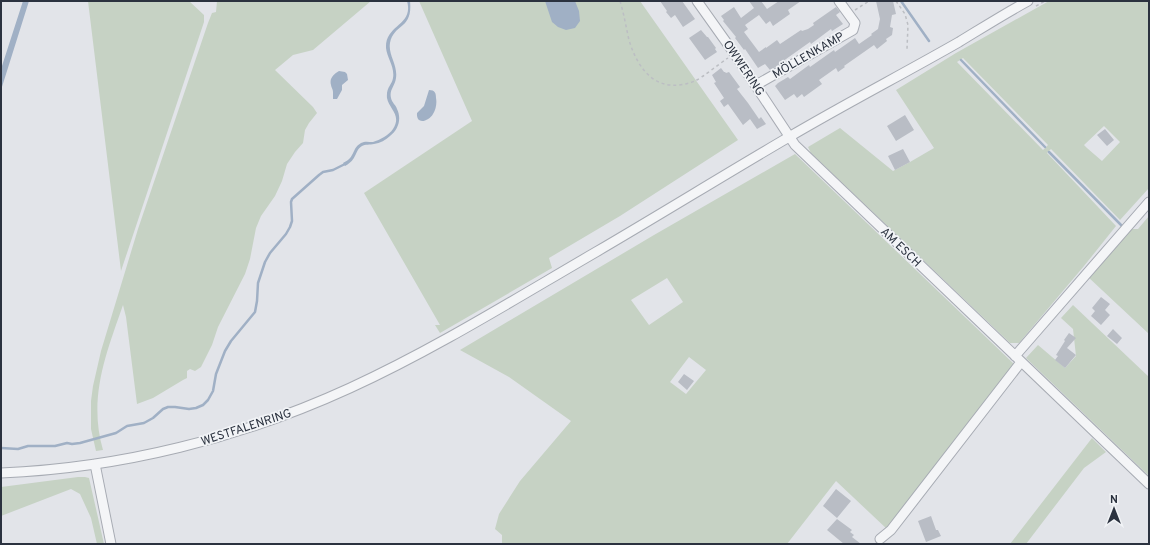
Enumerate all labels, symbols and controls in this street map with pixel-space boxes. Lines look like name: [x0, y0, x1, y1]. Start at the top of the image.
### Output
street label: MÖLLENKAMP: [770, 29, 848, 83]
street label: OWWERING: [719, 38, 768, 99]
street label: AM ESCH: [877, 224, 924, 271]
street label: WESTFALENRING: [199, 406, 294, 450]
north arrow: [1094, 489, 1134, 529]
text: N: [1110, 493, 1118, 507]

